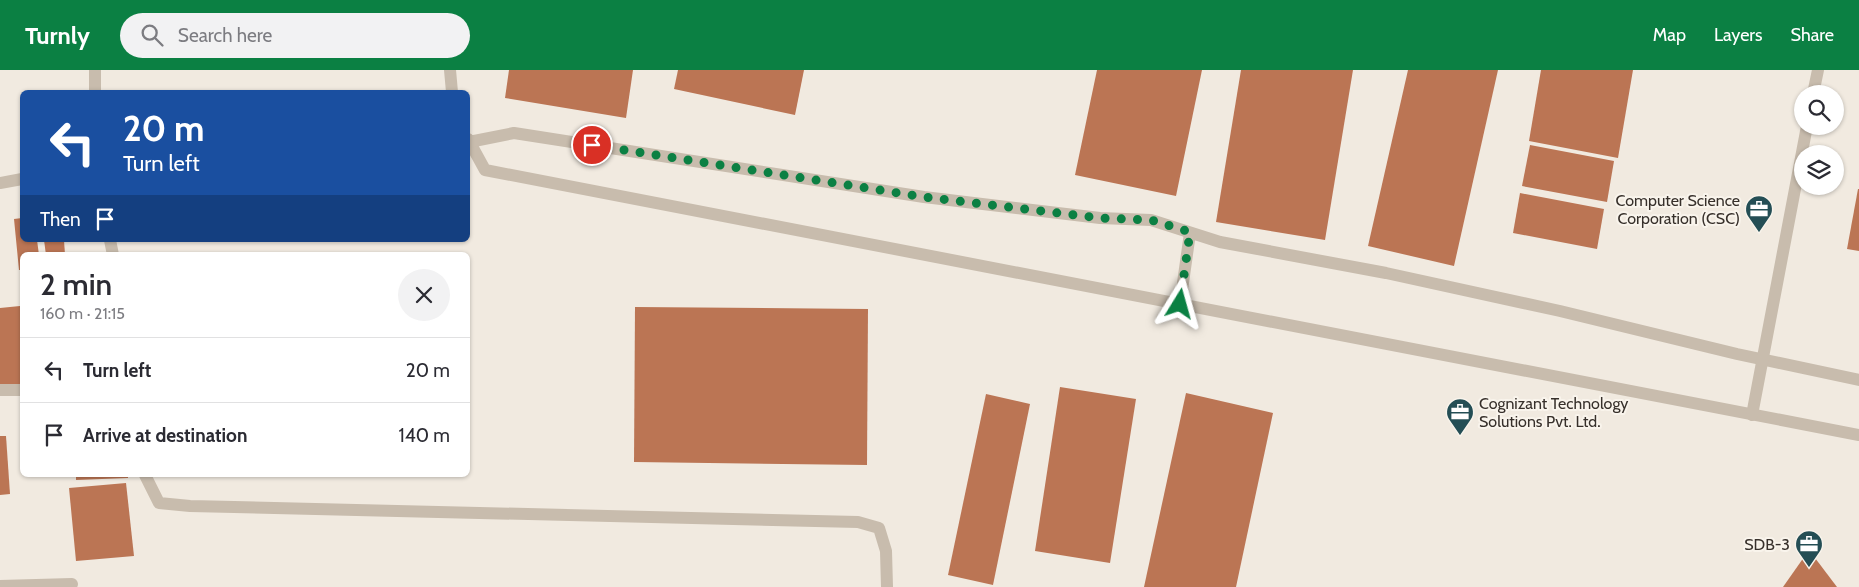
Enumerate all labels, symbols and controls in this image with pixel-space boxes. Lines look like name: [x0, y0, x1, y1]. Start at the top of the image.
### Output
search box: [120, 13, 470, 58]
text: Turnly: [25, 21, 90, 50]
icon: search: [138, 21, 166, 49]
text: Search here: [178, 24, 272, 47]
text: Map: [1653, 24, 1686, 46]
text: Layers: [1714, 24, 1763, 46]
text: Share: [1791, 24, 1834, 46]
map controls: [1794, 85, 1844, 195]
button: search: [1794, 85, 1844, 135]
text: 20 m: [123, 107, 205, 150]
icon: left: [40, 110, 105, 175]
pin: [571, 124, 613, 166]
icon: arrive: [578, 131, 606, 159]
button: layers: [1794, 145, 1844, 195]
text: Turn left: [123, 150, 200, 177]
place label: Computer Science Corporation (CSC): [1616, 191, 1740, 228]
office icon: Computer Science Corporation (CSC): [1744, 194, 1774, 233]
icon: arrive: [91, 205, 119, 233]
text: Then: [40, 208, 81, 231]
text: 2 min: [40, 266, 112, 303]
button: close: [398, 269, 450, 321]
position arrow: [1153, 277, 1205, 329]
text: 160 m · 21:15: [40, 304, 125, 323]
icon: left: [40, 356, 68, 384]
text: Turn left: [83, 359, 151, 382]
text: 20 m: [406, 359, 450, 382]
place label: Cognizant Technology Solutions Pvt. Ltd.: [1479, 394, 1628, 431]
office icon: Cognizant Technology Solutions Pvt. Ltd.: [1445, 397, 1475, 436]
icon: arrive: [40, 421, 68, 449]
text: Arrive at destination: [83, 424, 247, 447]
text: 140 m: [399, 424, 450, 447]
office icon: SDB-3: [1794, 529, 1824, 568]
place label: SDB-3: [1744, 535, 1790, 554]

